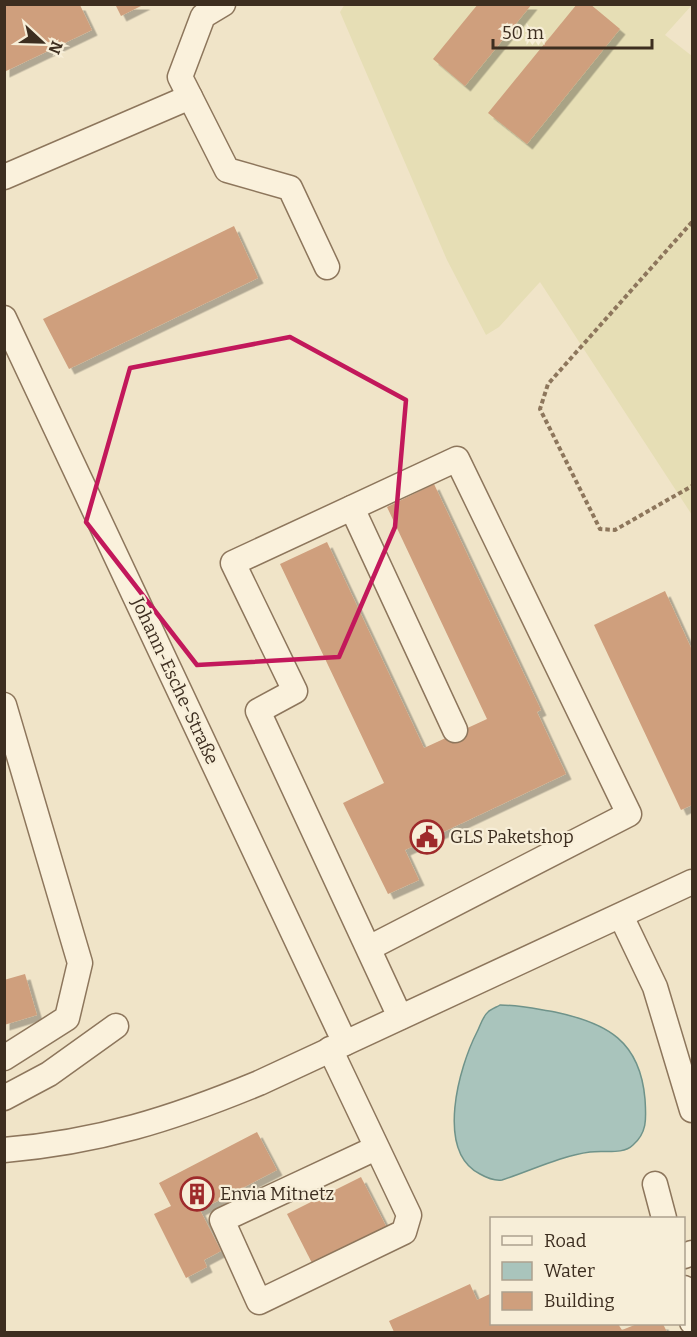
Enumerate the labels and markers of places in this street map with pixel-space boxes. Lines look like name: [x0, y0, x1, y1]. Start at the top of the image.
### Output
public building icon: GLS Paketshop: [409, 819, 445, 855]
place label: GLS Paketshop: [450, 826, 574, 848]
building icon: Envia Mitnetz: [179, 1176, 215, 1212]
place label: Envia Mitnetz: [220, 1183, 334, 1205]

